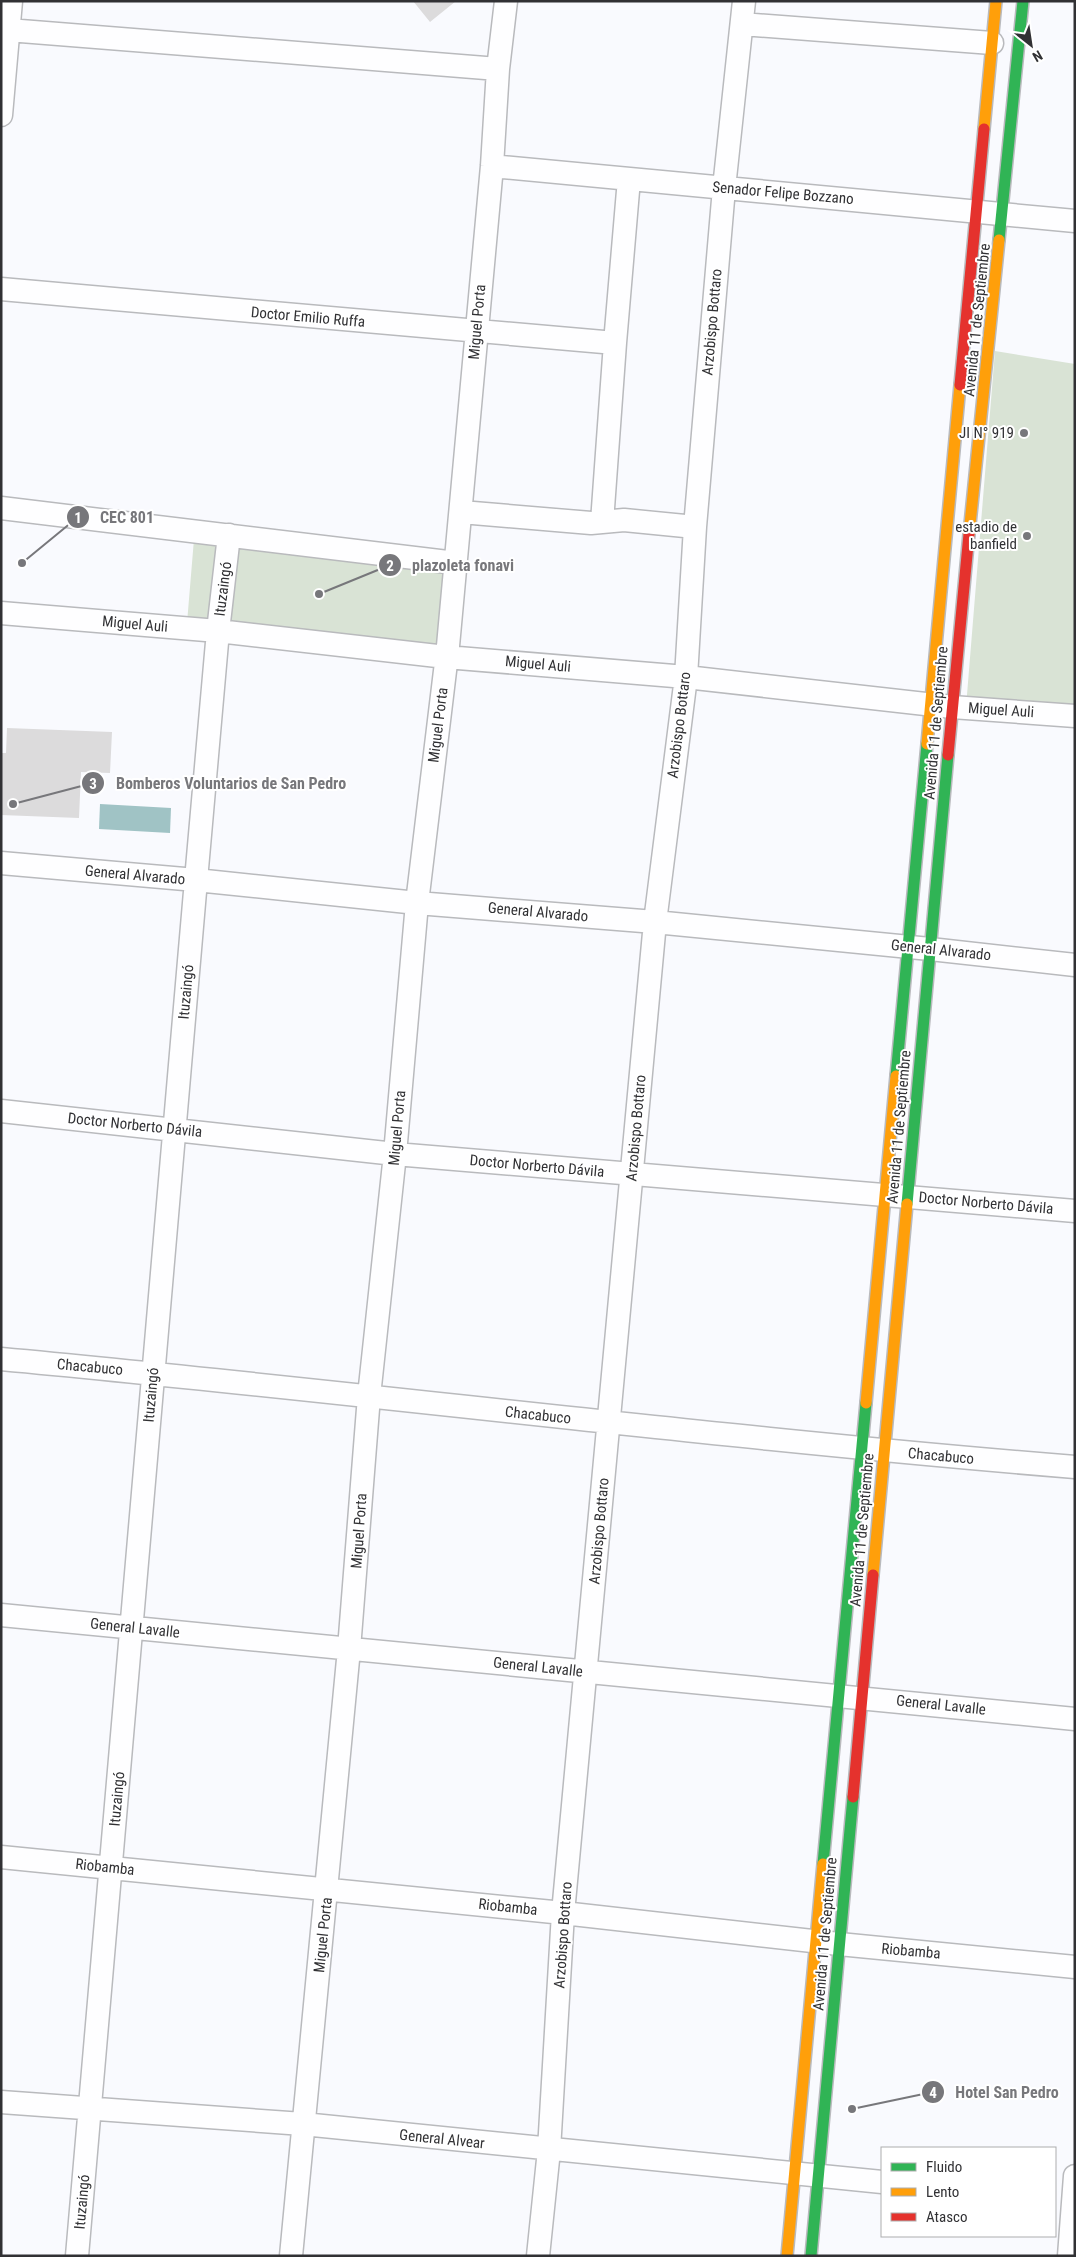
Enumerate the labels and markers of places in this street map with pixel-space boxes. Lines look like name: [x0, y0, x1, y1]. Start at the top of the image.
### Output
place label: JI N° 919: [959, 424, 1014, 442]
marker: JI N° 919: [1018, 427, 1030, 439]
callout: CEC 801: [65, 502, 164, 533]
place label: estadio de banfield: [955, 518, 1017, 553]
marker: estadio de banfield: [1021, 530, 1033, 542]
callout: plazoleta fonavi: [377, 550, 524, 581]
callout: Bomberos Voluntarios de San Pedro: [81, 768, 356, 799]
callout: Hotel San Pedro: [920, 2077, 1069, 2108]

